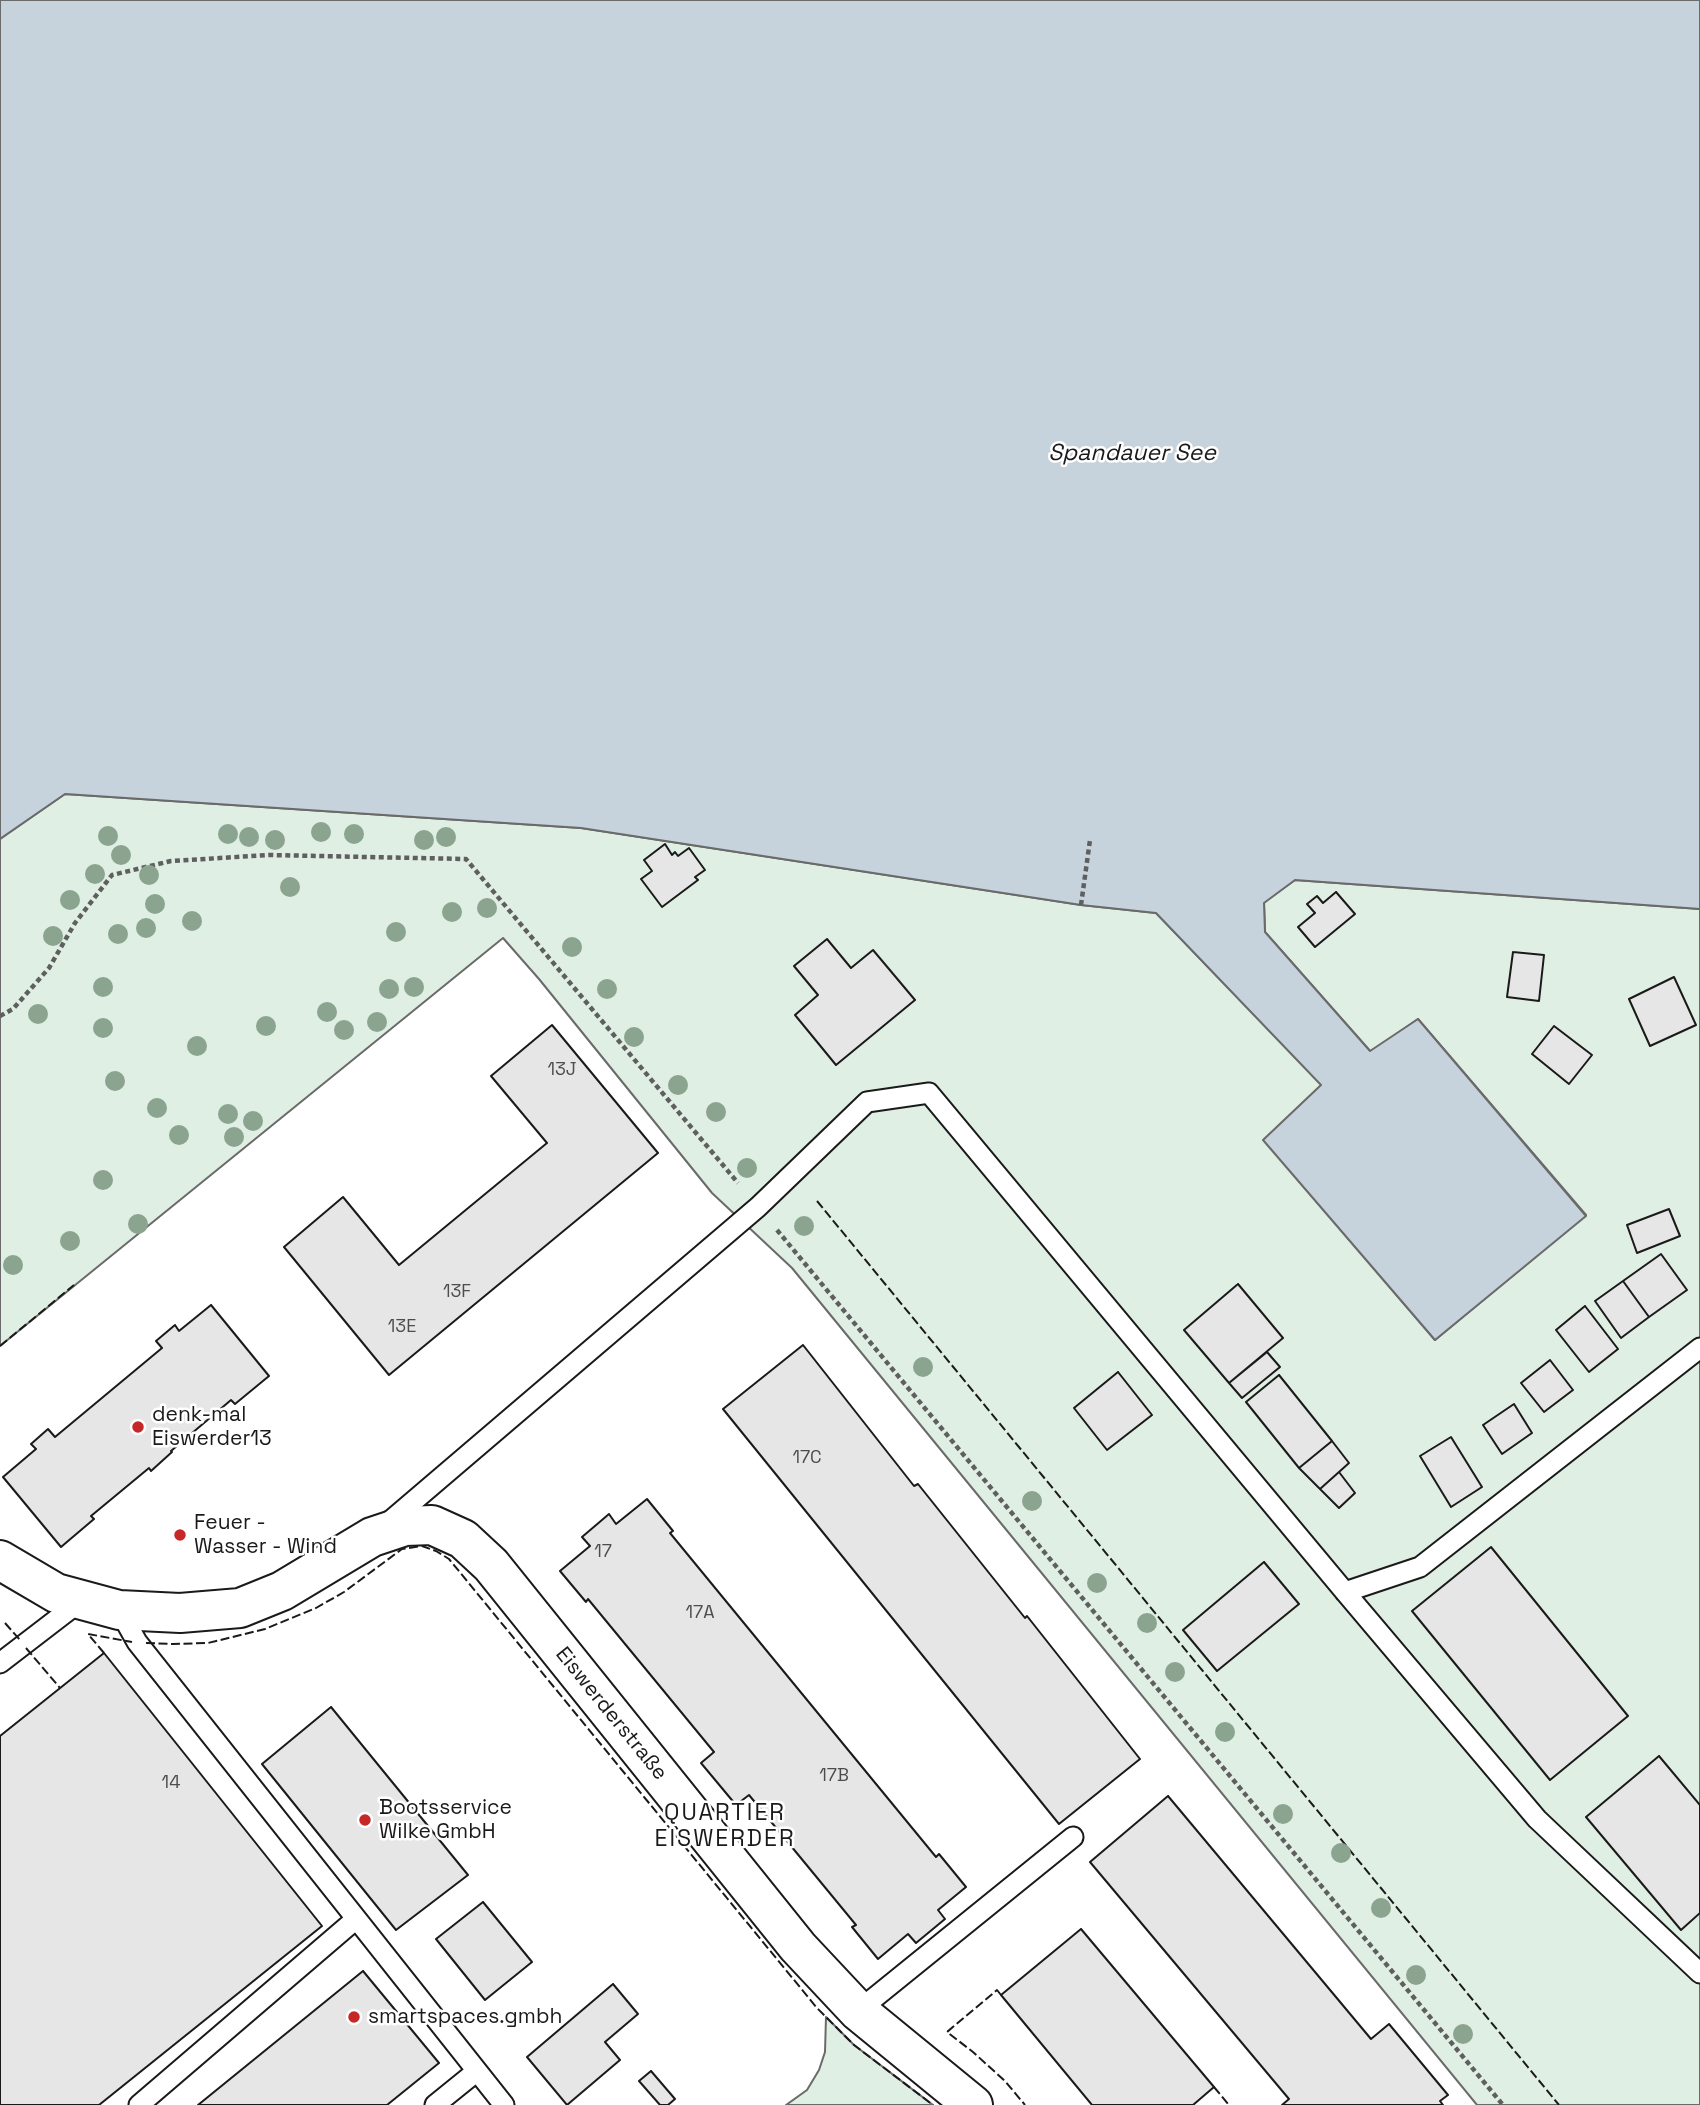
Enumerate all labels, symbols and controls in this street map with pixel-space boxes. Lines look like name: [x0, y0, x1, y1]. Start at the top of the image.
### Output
water label: Spandauer See: [1048, 440, 1216, 468]
house number: 13J: [547, 1059, 577, 1081]
house number: 13F: [443, 1281, 471, 1303]
house number: 13E: [388, 1316, 416, 1338]
place label: denk-mal Eiswerder13: [152, 1402, 272, 1452]
marker: denk-mal Eiswerder13: [130, 1419, 146, 1435]
house number: 17C: [792, 1447, 822, 1469]
place label: Feuer - Wasser - Wind: [194, 1510, 337, 1560]
marker: Feuer - Wasser - Wind: [172, 1527, 188, 1543]
house number: 17: [594, 1541, 612, 1563]
house number: 17A: [685, 1602, 715, 1624]
street label: Eiswerderstraße: [550, 1642, 672, 1786]
house number: 17B: [819, 1765, 849, 1787]
house number: 14: [162, 1772, 180, 1794]
place label: Bootsservice Wilke GmbH: [379, 1795, 512, 1845]
district label: QUARTIER EISWERDER: [656, 1800, 794, 1854]
marker: Bootsservice Wilke GmbH: [357, 1812, 373, 1828]
place label: smartspaces.gmbh: [368, 2004, 562, 2030]
marker: smartspaces.gmbh: [346, 2009, 362, 2025]

